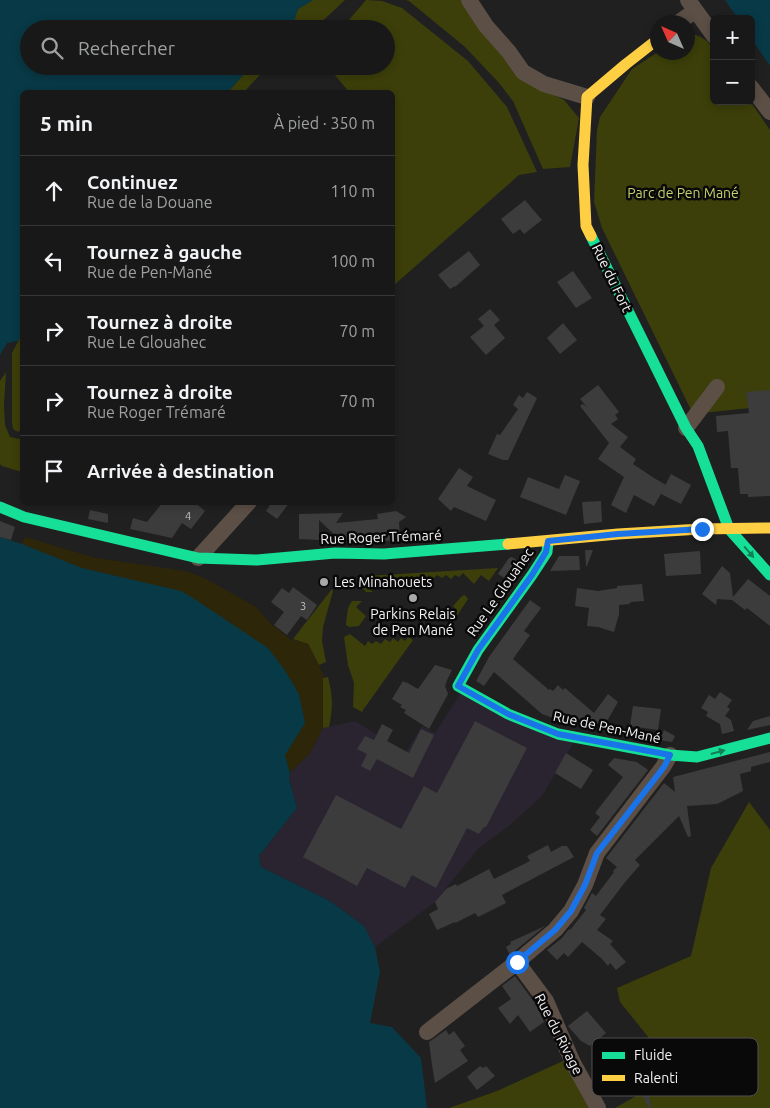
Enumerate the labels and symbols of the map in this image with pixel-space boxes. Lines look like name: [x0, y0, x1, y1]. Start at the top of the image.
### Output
north arrow: [650, 15, 695, 60]
park label: Parc de Pen Mané: [627, 185, 739, 201]
street label: Rue du Fort: [589, 242, 635, 315]
house number: 4: [185, 510, 191, 522]
route end: [691, 518, 714, 541]
street label: Rue Roger Trémaré: [320, 527, 442, 547]
street label: Rue Le Glouahec: [464, 544, 537, 639]
one-way arrow: [743, 546, 755, 558]
place label: Les Minahouets: [334, 574, 432, 590]
marker: Les Minahouets: [318, 576, 330, 588]
marker: Parkins Relais de Pen Mané: [407, 592, 419, 604]
house number: 3: [300, 600, 306, 612]
place label: Parkins Relais de Pen Mané: [370, 606, 456, 638]
street label: Rue de Pen-Mané: [552, 708, 662, 746]
one-way arrow: [710, 748, 725, 756]
route start: [506, 951, 529, 974]
street label: Rue du Rivage: [532, 991, 586, 1077]
legend: [592, 1038, 758, 1096]
text: Fluide: [634, 1047, 672, 1063]
text: Ralenti: [634, 1070, 678, 1086]

